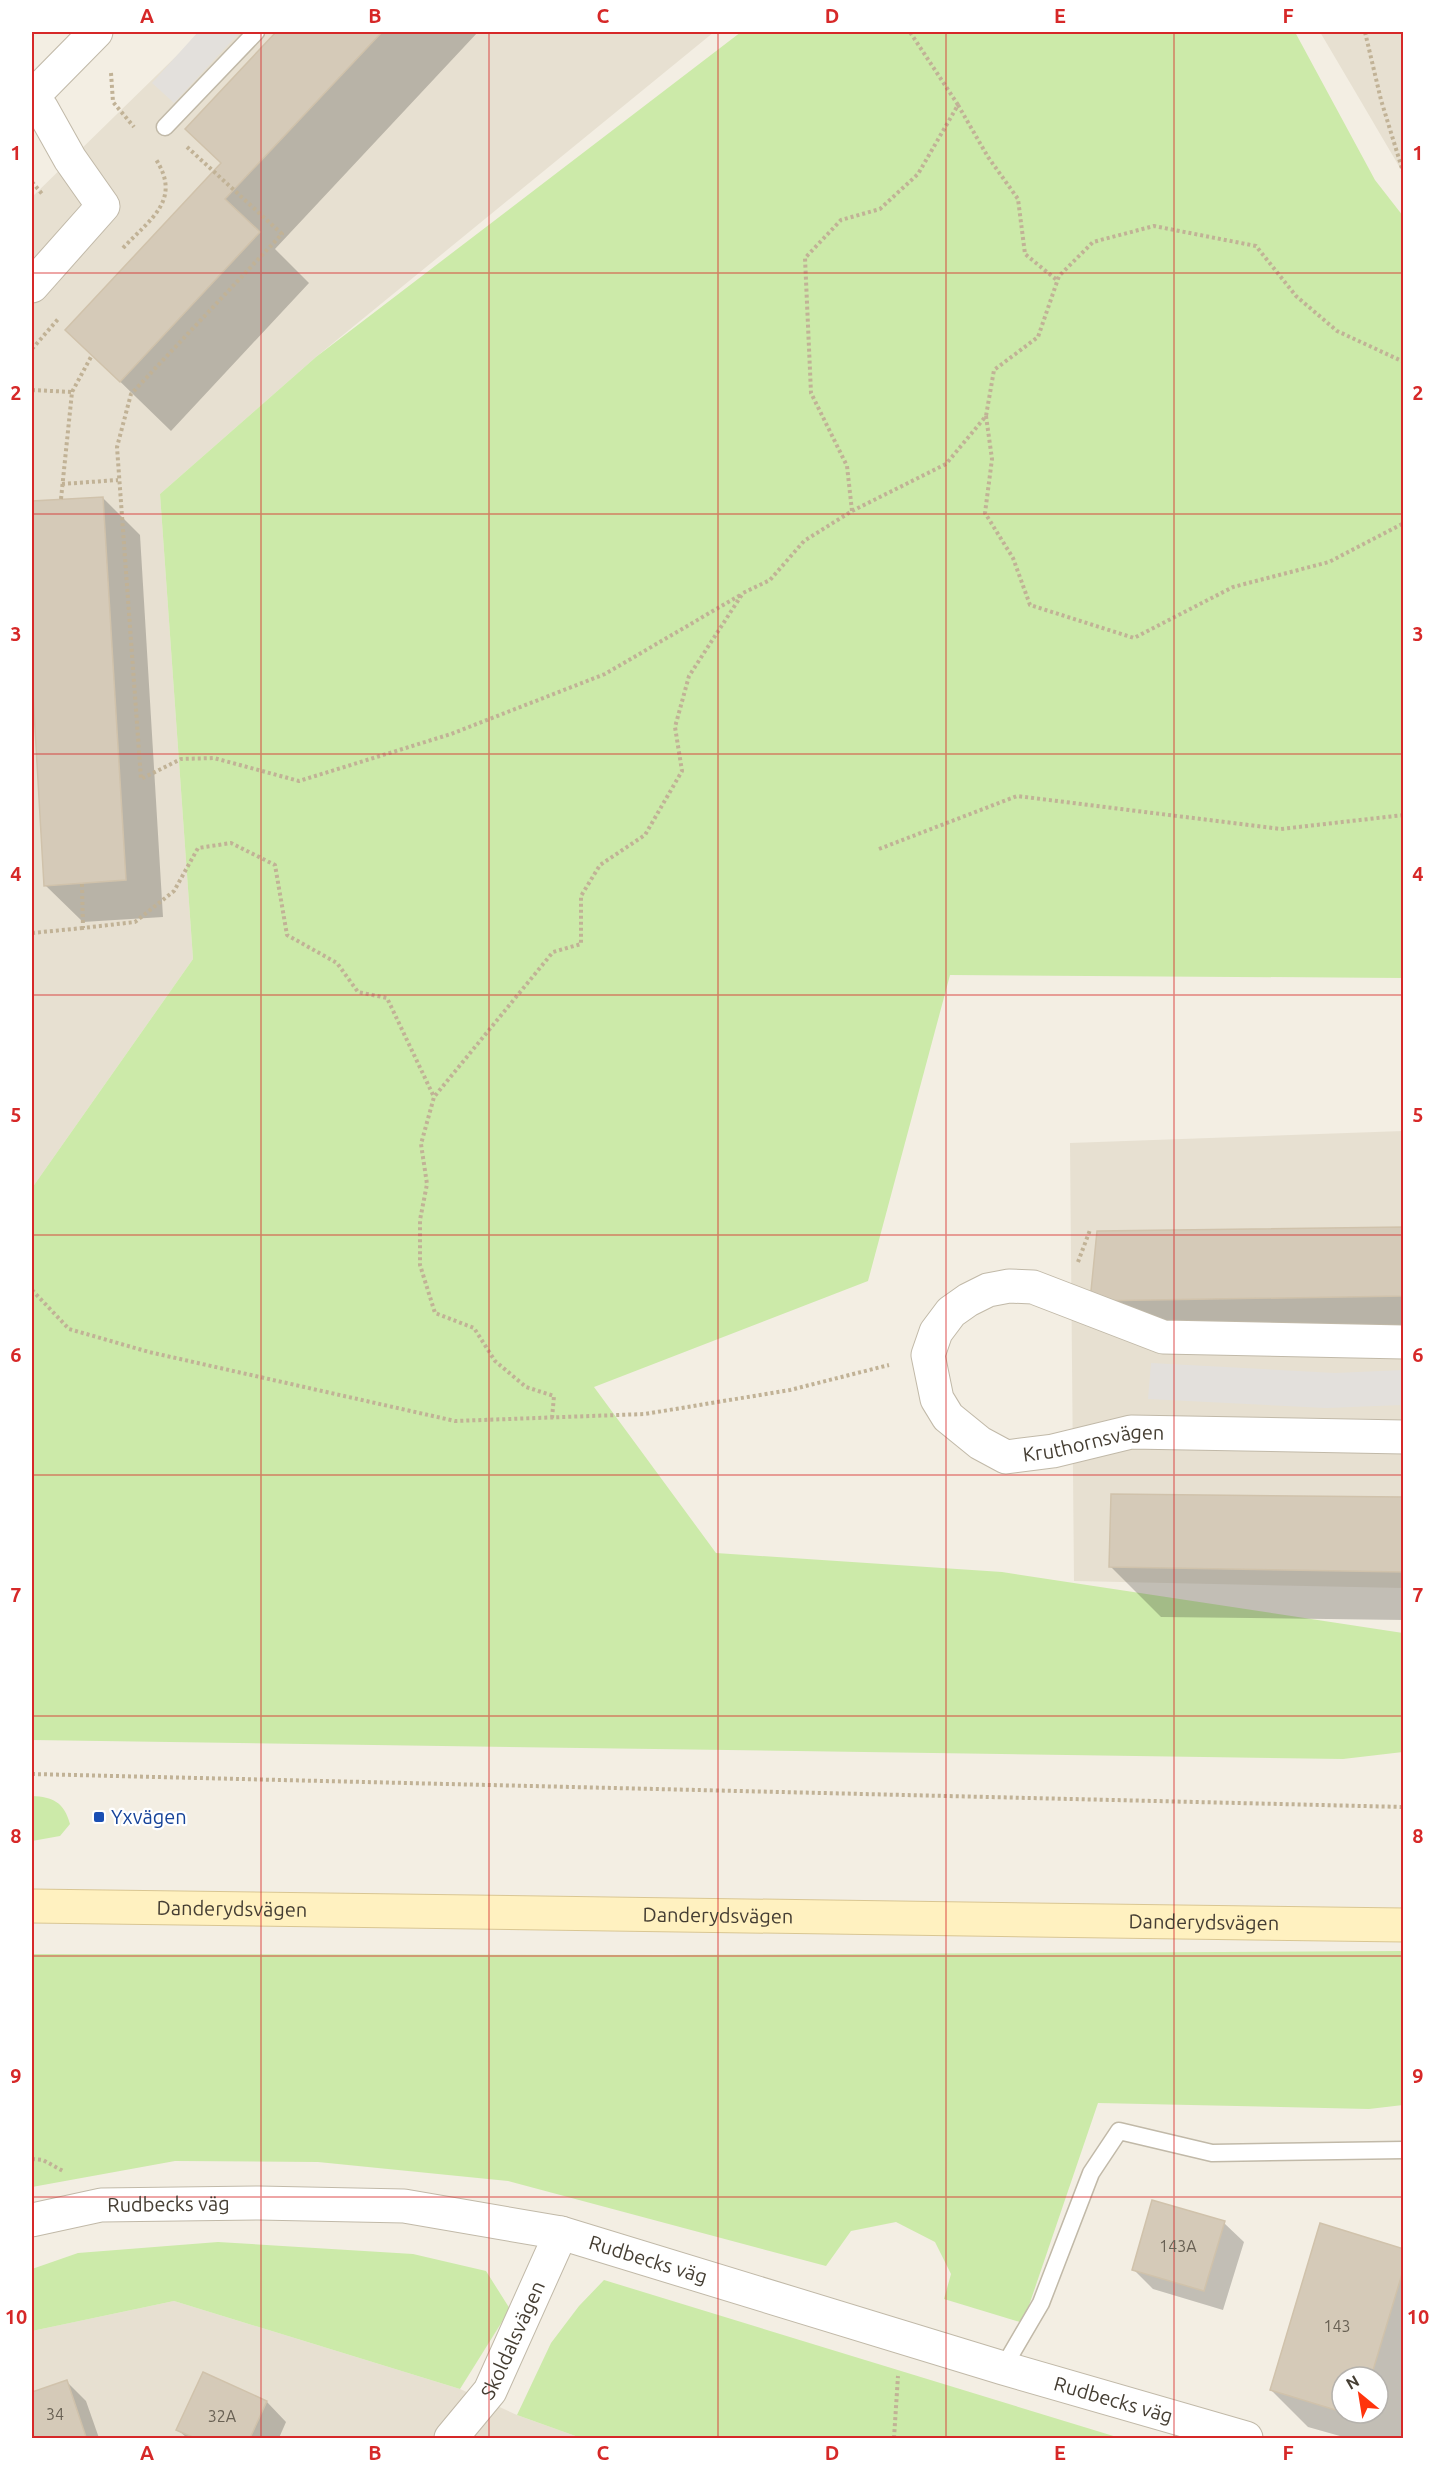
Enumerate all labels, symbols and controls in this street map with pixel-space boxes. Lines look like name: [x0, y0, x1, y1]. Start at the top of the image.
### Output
text: A: [140, 4, 154, 27]
text: B: [368, 4, 382, 27]
text: C: [597, 4, 610, 27]
text: D: [825, 4, 839, 27]
text: E: [1054, 4, 1066, 27]
text: F: [1282, 4, 1294, 27]
text: 1: [10, 141, 22, 164]
text: 1: [1412, 141, 1424, 164]
text: 2: [10, 381, 22, 404]
text: 2: [1412, 381, 1424, 404]
text: 3: [10, 622, 22, 645]
text: 3: [1412, 622, 1424, 645]
text: 4: [10, 862, 22, 885]
text: 4: [1412, 862, 1424, 885]
text: 5: [10, 1103, 22, 1126]
text: 5: [1412, 1103, 1424, 1126]
text: 6: [10, 1343, 22, 1366]
text: 6: [1412, 1343, 1424, 1366]
street label: Kruthornsvägen: [1021, 1420, 1164, 1466]
text: 7: [10, 1583, 22, 1606]
text: 7: [1412, 1583, 1424, 1606]
place label: Yxvägen: [111, 1805, 187, 1828]
marker: Yxvägen: [92, 1810, 106, 1824]
text: 8: [10, 1824, 22, 1847]
text: 8: [1412, 1824, 1424, 1847]
street label: Danderydsvägen: [157, 1896, 307, 1921]
street label: Danderydsvägen: [642, 1902, 793, 1928]
street label: Danderydsvägen: [1128, 1909, 1279, 1934]
text: 9: [10, 2064, 22, 2087]
text: 9: [1412, 2064, 1424, 2087]
street label: Rudbecks väg: [107, 2191, 230, 2216]
street label: Rudbecks väg: [586, 2230, 710, 2288]
house number: 143A: [1159, 2237, 1197, 2255]
street label: Skoldalsvägen: [476, 2277, 549, 2404]
text: 10: [5, 2305, 27, 2328]
text: 10: [1407, 2305, 1429, 2328]
house number: 143: [1323, 2317, 1351, 2335]
north arrow: [1330, 2365, 1390, 2425]
street label: Rudbecks väg: [1051, 2371, 1176, 2427]
text: N: [1343, 2371, 1362, 2393]
house number: 34: [46, 2405, 64, 2423]
house number: 32A: [208, 2407, 237, 2425]
text: A: [140, 2441, 154, 2464]
text: B: [368, 2441, 382, 2464]
text: C: [597, 2441, 610, 2464]
text: D: [825, 2441, 839, 2464]
text: E: [1054, 2441, 1066, 2464]
text: F: [1282, 2441, 1294, 2464]

